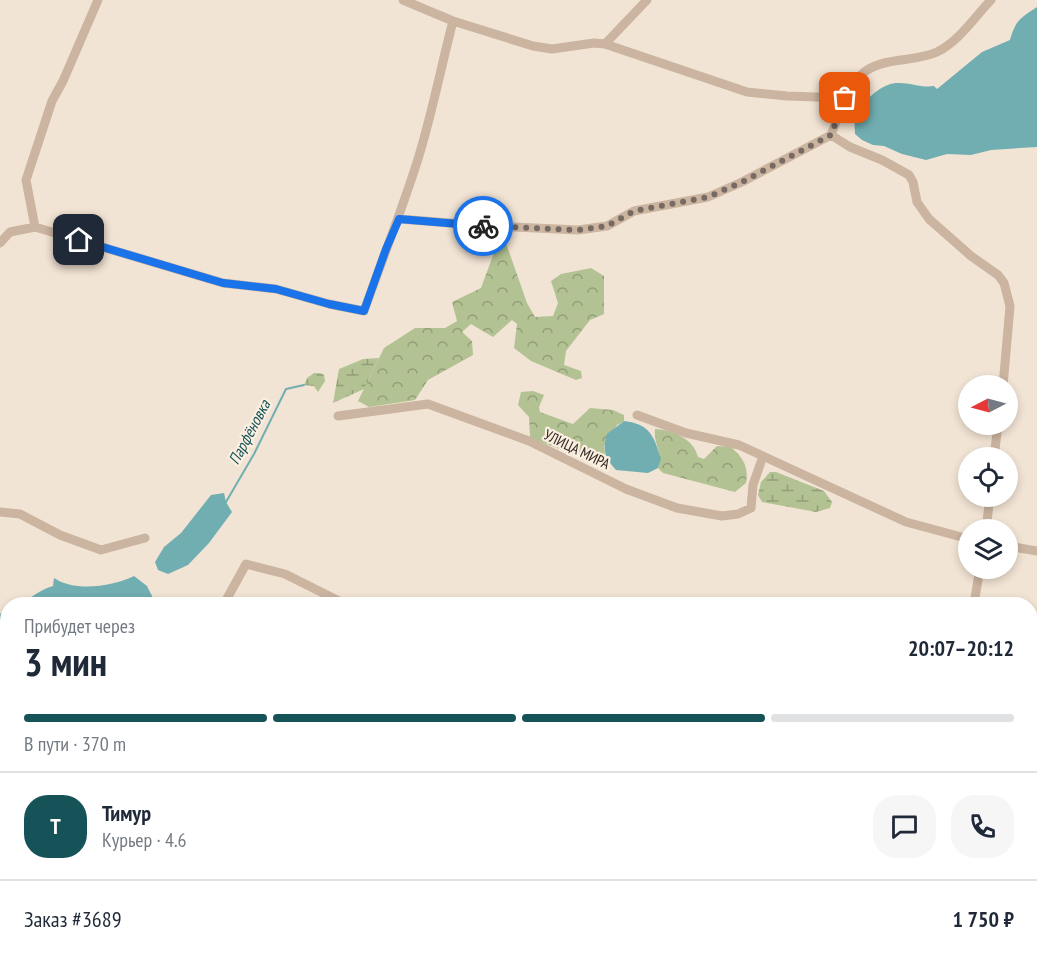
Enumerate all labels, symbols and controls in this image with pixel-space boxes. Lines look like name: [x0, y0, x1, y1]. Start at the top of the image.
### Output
pin: [819, 72, 870, 123]
icon: bag: [828, 81, 861, 114]
courier: [453, 196, 513, 256]
icon: bike: [467, 210, 500, 243]
pin: [53, 214, 104, 265]
icon: home: [62, 223, 95, 256]
north arrow: [958, 375, 1018, 435]
map controls: [958, 375, 1018, 579]
water label: Парфёновка: [224, 395, 275, 468]
street label: УЛИЦА МИРА: [541, 425, 614, 474]
button: locate: [958, 447, 1018, 507]
button: layers: [958, 519, 1018, 579]
text: Прибудет через: [24, 613, 135, 639]
text: 20:07–20:12: [908, 634, 1014, 662]
text: 3 мин: [24, 636, 107, 687]
text: В пути · 370 m: [24, 731, 126, 757]
button: chat: [873, 795, 936, 858]
button: phone: [951, 795, 1014, 858]
text: Тимур: [102, 799, 151, 827]
text: Т: [50, 812, 61, 840]
text: Курьер · 4.6: [102, 827, 187, 853]
text: Заказ #3689: [24, 905, 122, 933]
text: 1 750 ₽: [952, 905, 1014, 933]

